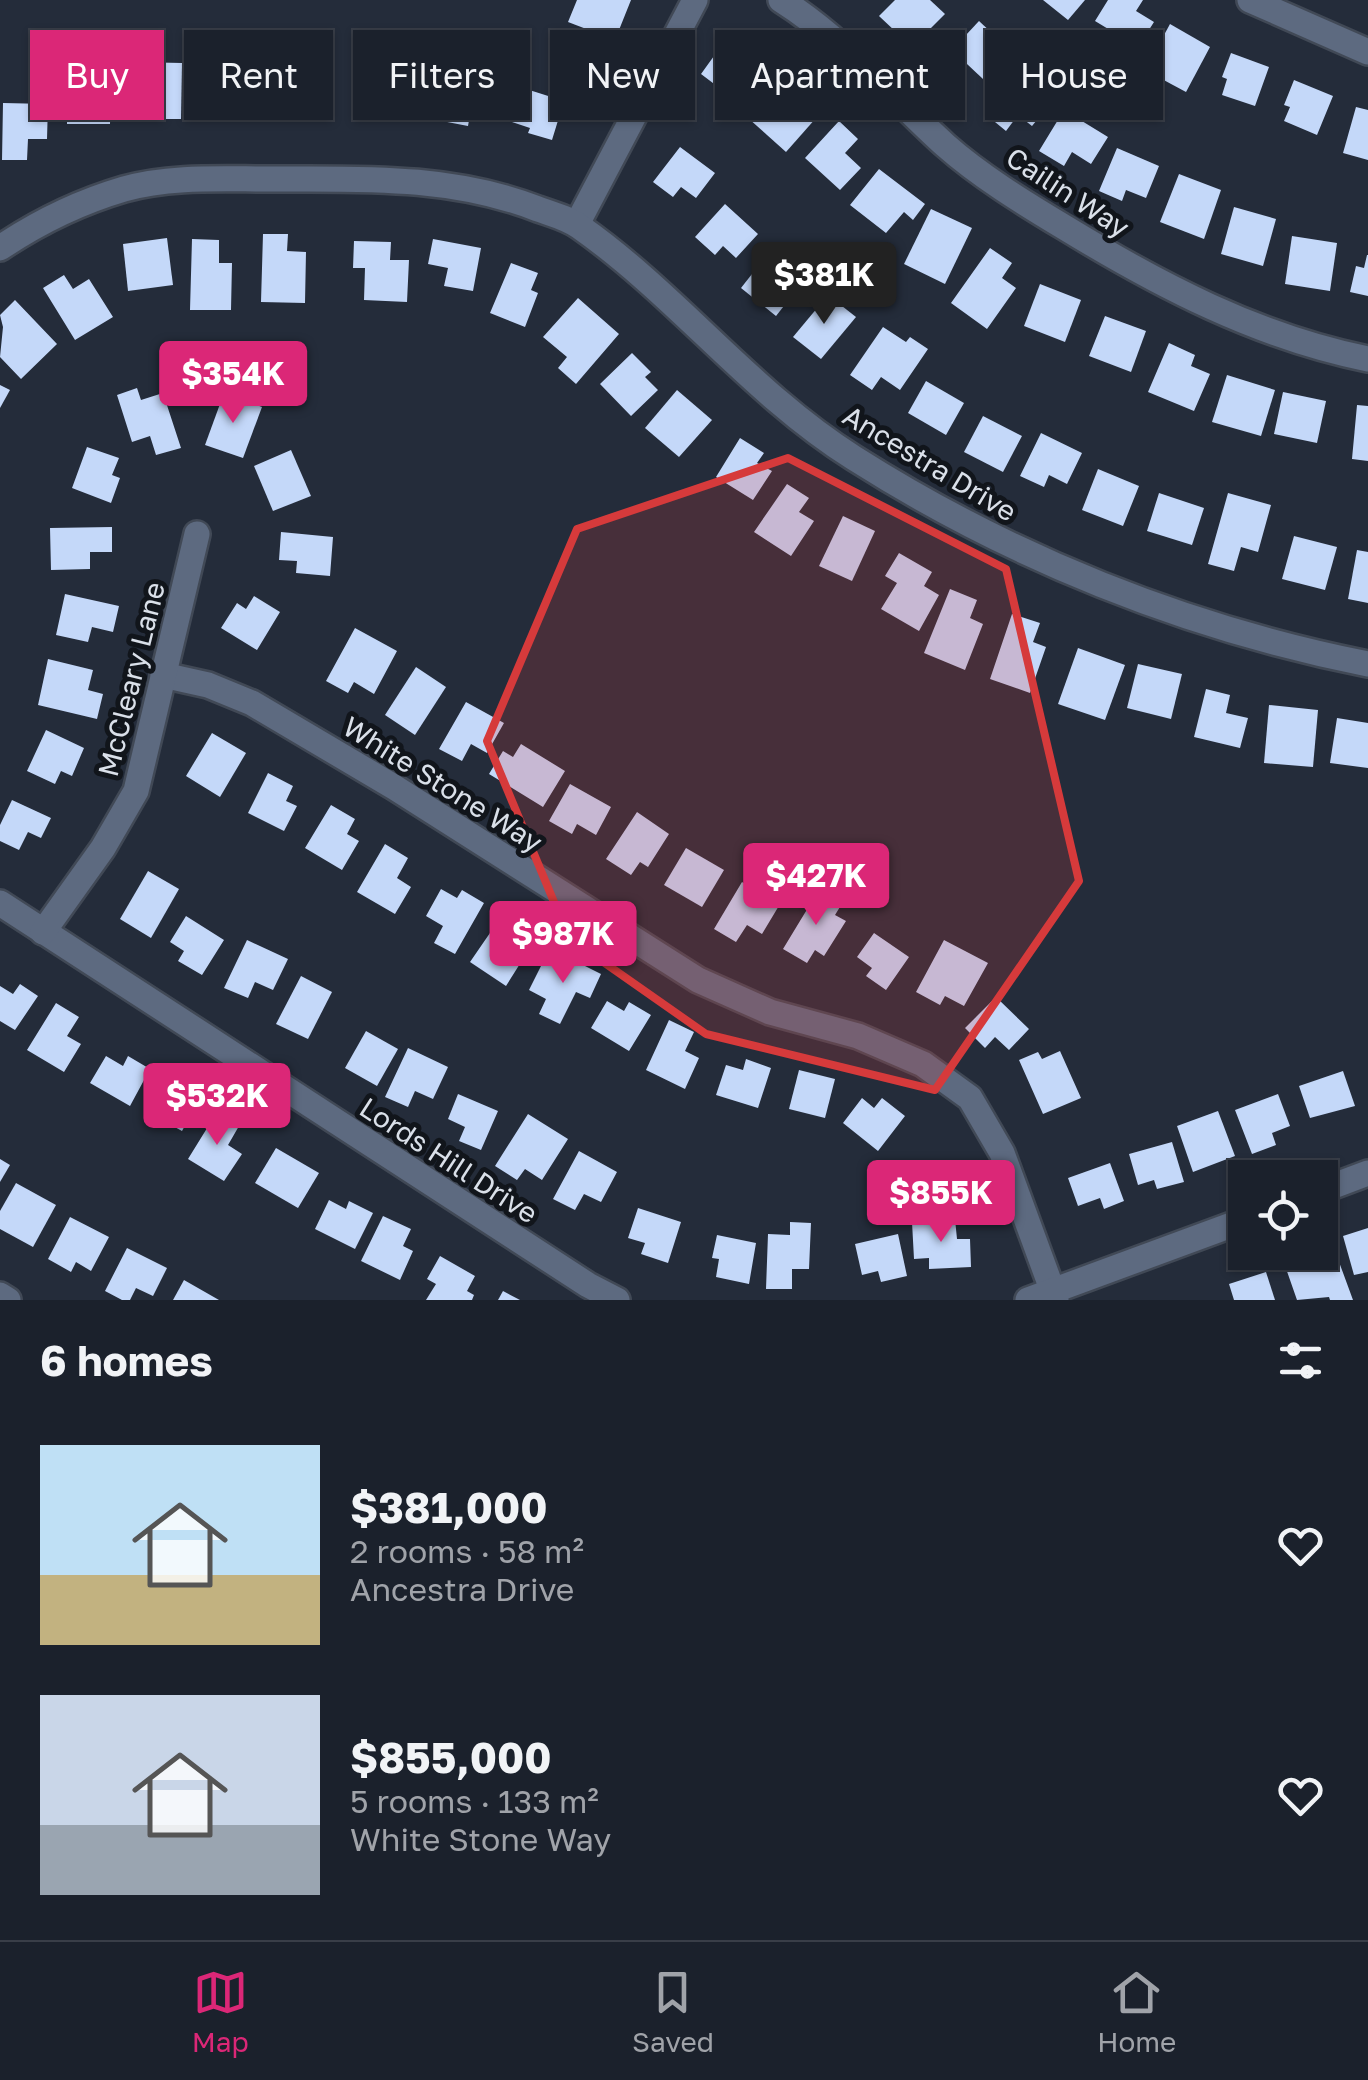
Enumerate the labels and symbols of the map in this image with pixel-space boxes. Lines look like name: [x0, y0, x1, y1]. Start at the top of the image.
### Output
street label: Cailin Way: [1000, 140, 1136, 244]
pin: $381K: [754, 242, 894, 327]
pin: $354K: [163, 341, 303, 426]
street label: Ancestra Drive: [837, 398, 1023, 528]
street label: McCleary Lane: [91, 578, 171, 780]
street label: White Stone Way: [337, 709, 549, 859]
pin: $427K: [746, 843, 886, 928]
pin: $987K: [493, 901, 633, 986]
pin: $532K: [147, 1063, 287, 1148]
street label: Lords Hill Drive: [354, 1090, 544, 1230]
pin: $855K: [871, 1160, 1011, 1245]

